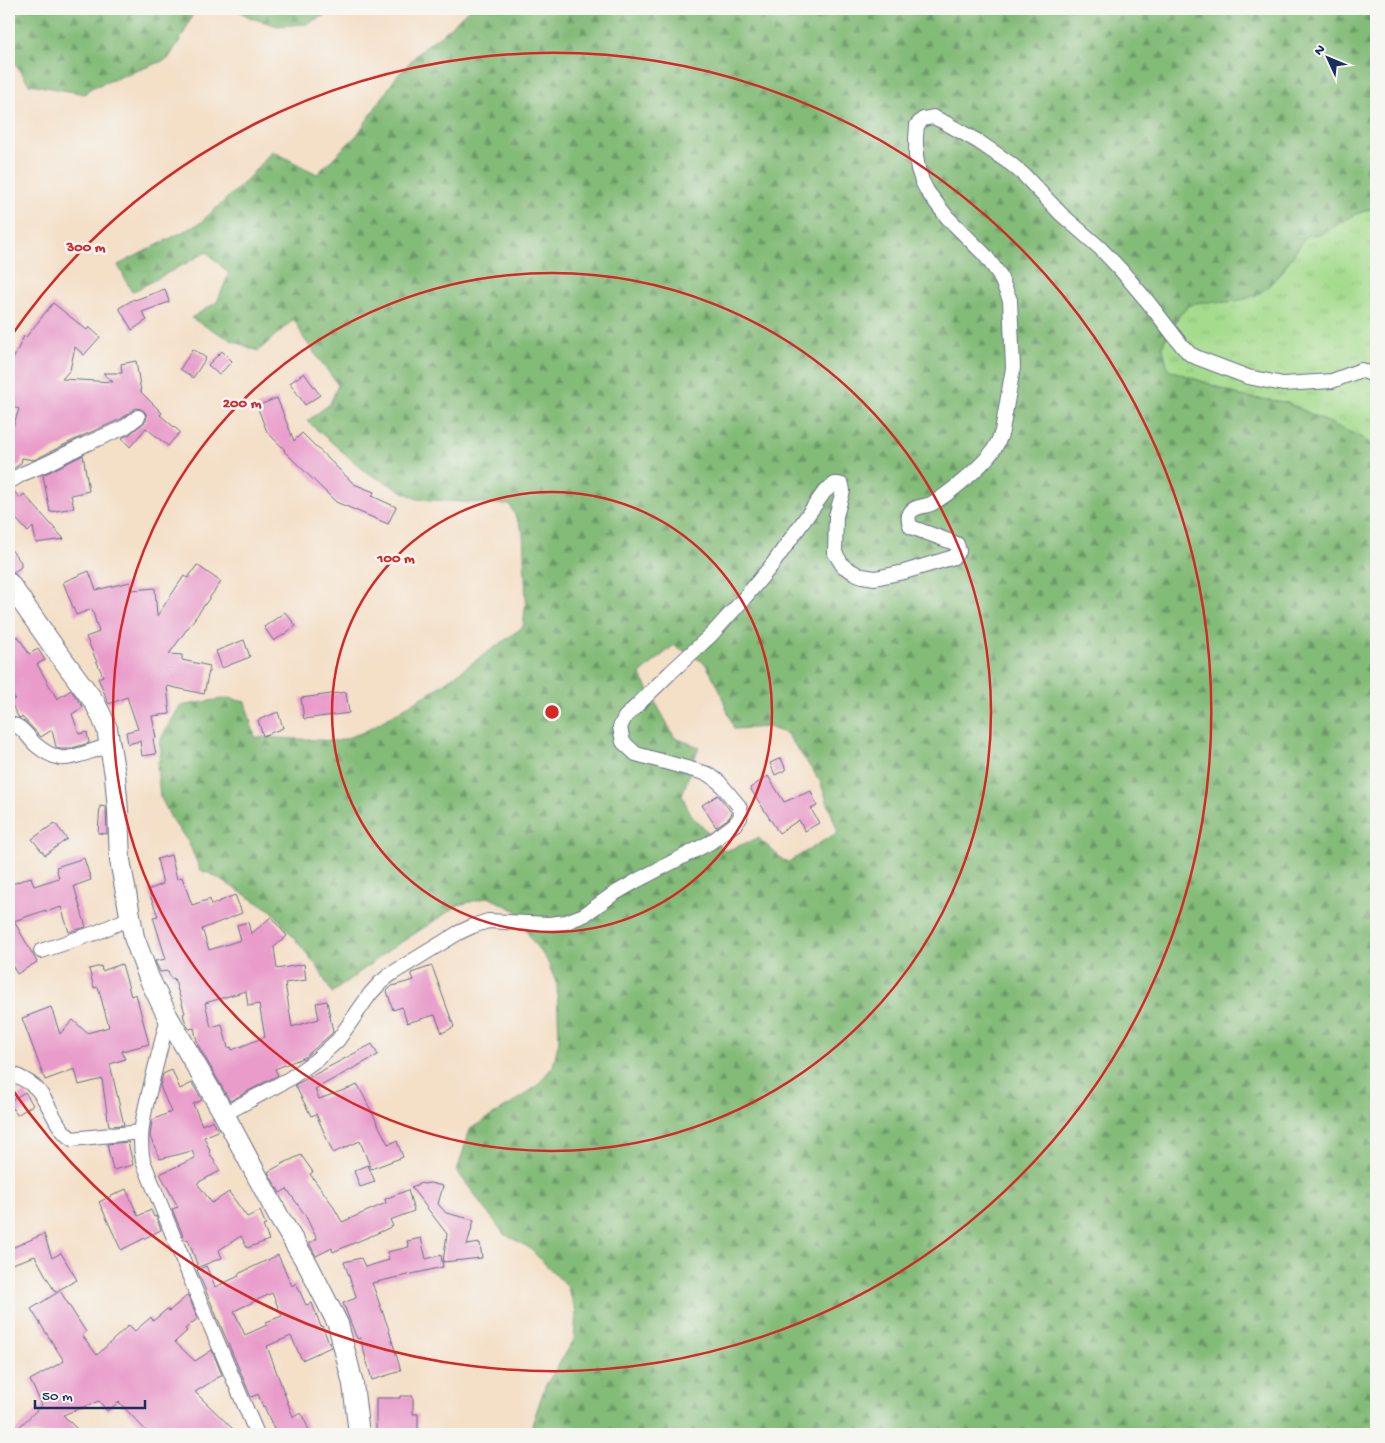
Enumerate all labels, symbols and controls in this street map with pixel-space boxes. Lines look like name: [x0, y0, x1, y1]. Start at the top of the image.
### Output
north arrow: [1302, 32, 1352, 82]
text: N: [1311, 42, 1330, 60]
text: 300 m: [65, 239, 106, 257]
text: 200 m: [223, 395, 262, 413]
text: 100 m: [376, 550, 415, 568]
centre of rings: [543, 703, 561, 721]
scale bar: [35, 1378, 145, 1410]
text: 50 m: [42, 1388, 73, 1406]

